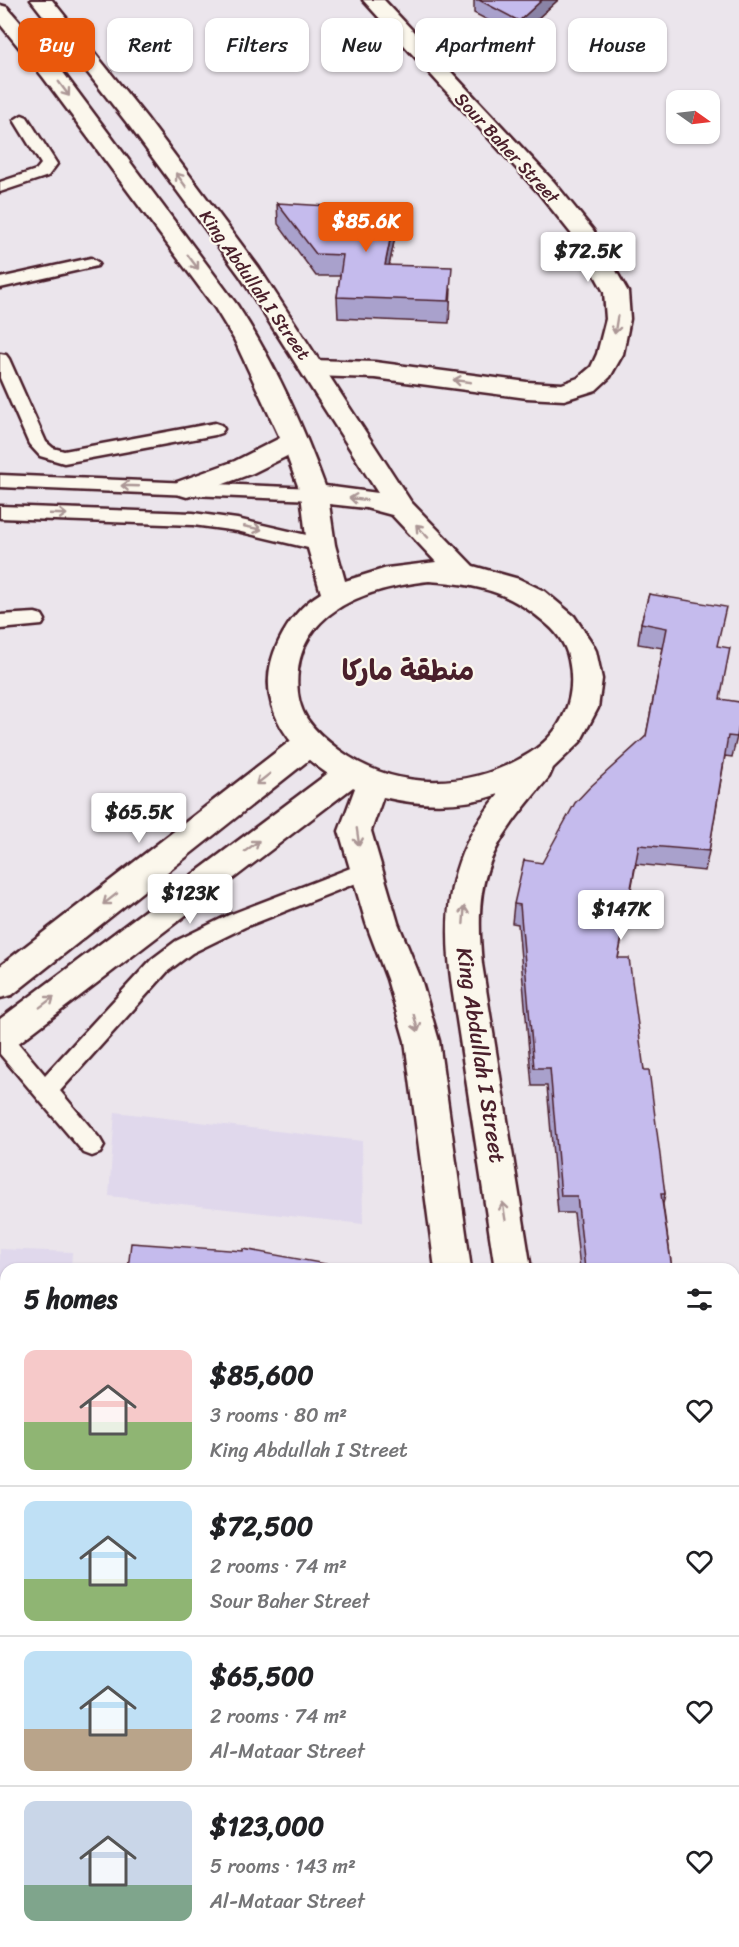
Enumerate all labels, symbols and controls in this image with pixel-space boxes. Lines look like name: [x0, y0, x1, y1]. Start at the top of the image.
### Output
chip: Buy: [18, 18, 95, 72]
chip: Rent: [107, 18, 193, 72]
chip: Filters: [205, 18, 309, 72]
chip: New: [321, 18, 403, 72]
chip: Apartment: [415, 18, 556, 72]
chip: House: [568, 18, 667, 72]
one-way arrow: [57, 81, 70, 97]
street label: Sour Baher Street: [446, 85, 568, 212]
north arrow: [666, 90, 720, 144]
map controls: [666, 90, 720, 144]
one-way arrow: [175, 173, 187, 189]
pin: $85.6K: [317, 202, 415, 253]
street label: King Abdullah I Street: [191, 203, 319, 367]
text: $85.6K: [332, 204, 400, 239]
pin: $72.5K: [539, 232, 637, 283]
text: $72.5K: [555, 234, 621, 269]
one-way arrow: [186, 254, 199, 270]
one-way arrow: [611, 315, 622, 335]
one-way arrow: [452, 376, 472, 387]
one-way arrow: [120, 480, 140, 492]
one-way arrow: [348, 493, 368, 504]
one-way arrow: [48, 508, 68, 520]
one-way arrow: [242, 523, 262, 534]
one-way arrow: [415, 523, 430, 538]
district label: منطقة ماركا: [342, 646, 474, 695]
one-way arrow: [255, 772, 271, 785]
pin: $65.5K: [90, 793, 188, 844]
text: $65.5K: [105, 795, 173, 830]
one-way arrow: [353, 827, 364, 846]
one-way arrow: [243, 839, 259, 852]
pin: $123K: [148, 874, 232, 925]
text: $123K: [162, 876, 218, 911]
pin: $147K: [579, 890, 663, 941]
text: $147K: [592, 892, 650, 927]
one-way arrow: [102, 893, 118, 906]
one-way arrow: [459, 905, 470, 925]
street label: King Abdullah I Street: [445, 944, 517, 1166]
one-way arrow: [38, 996, 54, 1009]
one-way arrow: [411, 1013, 423, 1032]
one-way arrow: [499, 1202, 510, 1222]
text: 5 homes: [24, 1276, 117, 1322]
icon: filters: [683, 1283, 716, 1316]
text: $85,600: [210, 1352, 314, 1398]
icon: home: [72, 1374, 144, 1446]
icon: heart: [683, 1394, 716, 1427]
text: 3 rooms · 80 m²: [210, 1398, 347, 1433]
text: King Abdullah I Street: [210, 1433, 408, 1468]
text: $72,500: [210, 1503, 313, 1549]
icon: home: [72, 1525, 144, 1597]
icon: heart: [683, 1545, 716, 1578]
text: 2 rooms · 74 m²: [210, 1549, 347, 1584]
text: Sour Baher Street: [210, 1584, 369, 1619]
text: $65,500: [210, 1653, 314, 1699]
icon: home: [72, 1675, 144, 1747]
icon: heart: [683, 1695, 716, 1728]
text: 2 rooms · 74 m²: [210, 1699, 347, 1734]
text: Al-Mataar Street: [210, 1734, 365, 1769]
text: $123,000: [210, 1803, 324, 1849]
icon: home: [72, 1825, 144, 1897]
icon: heart: [683, 1845, 716, 1878]
text: 5 rooms · 143 m²: [210, 1849, 356, 1884]
text: Al-Mataar Street: [210, 1884, 365, 1919]

